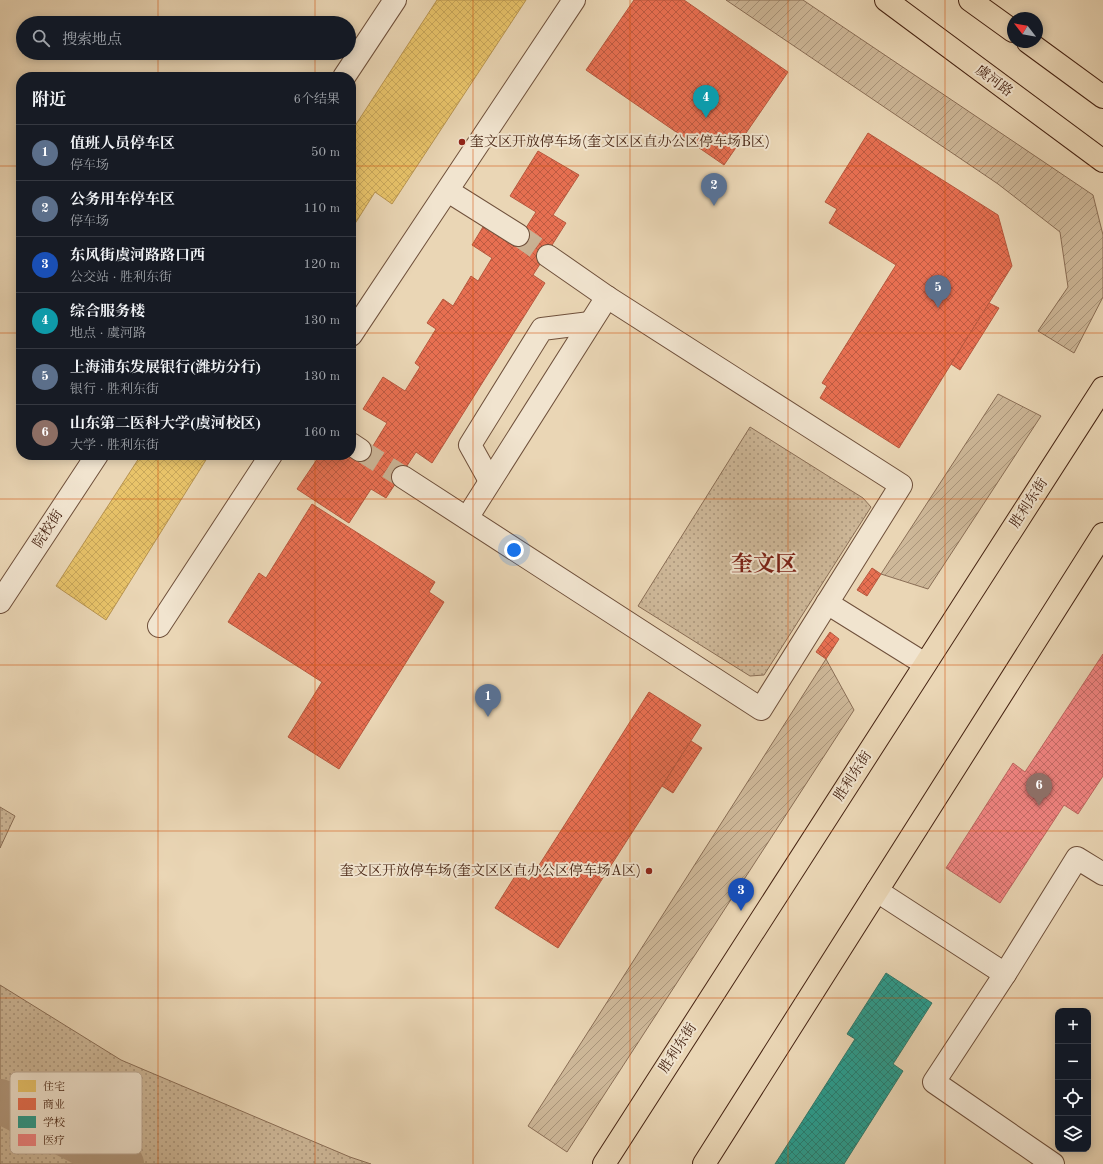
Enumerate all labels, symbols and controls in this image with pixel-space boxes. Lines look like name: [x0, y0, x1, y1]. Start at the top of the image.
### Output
north arrow: [1007, 12, 1043, 48]
search box: [16, 16, 356, 60]
icon: search: [30, 27, 52, 49]
text: 搜索地点: [62, 33, 122, 48]
street label: 虞河路: [973, 62, 1016, 99]
pin: 4: [693, 85, 719, 118]
text: 附近: [32, 92, 66, 109]
text: 6个结果: [293, 93, 340, 106]
place label: 奎文区开放停车场(奎文区区直办公区停车场B区): [470, 134, 770, 149]
text: 值班人员停车区: [70, 137, 175, 152]
marker: 奎文区开放停车场(奎文区区直办公区停车场B区): [457, 137, 467, 147]
text: 1: [41, 146, 49, 159]
text: 50 m: [311, 146, 340, 159]
text: 停车场: [70, 159, 109, 172]
pin: 2: [701, 173, 727, 206]
text: 公务用车停车区: [70, 193, 175, 208]
text: 2: [41, 202, 49, 215]
text: 110 m: [303, 202, 340, 215]
text: 停车场: [70, 215, 109, 228]
text: 东风街虞河路路口西: [70, 249, 205, 264]
text: 3: [41, 258, 49, 271]
text: 120 m: [303, 258, 340, 271]
text: 公交站 · 胜利东街: [70, 271, 172, 284]
pin: 5: [925, 275, 951, 308]
text: 综合服务楼: [70, 305, 145, 320]
text: 4: [41, 314, 49, 327]
text: 130 m: [303, 314, 340, 327]
text: 地点 · 虞河路: [70, 327, 146, 340]
text: 上海浦东发展银行(潍坊分行): [70, 361, 261, 376]
text: 5: [41, 370, 49, 383]
text: 130 m: [303, 370, 340, 383]
text: 银行 · 胜利东街: [70, 383, 159, 396]
text: 山东第二医科大学(虞河校区): [70, 417, 261, 432]
text: 6: [41, 426, 49, 439]
text: 160 m: [303, 426, 340, 439]
text: 大学 · 胜利东街: [70, 439, 159, 452]
street label: 胜利东街: [1007, 475, 1050, 530]
street label: 院校街: [30, 507, 65, 550]
your location: [504, 540, 524, 560]
district label: 奎文区: [731, 552, 797, 576]
pin: 1: [475, 684, 501, 717]
street label: 胜利东街: [831, 748, 874, 803]
pin: 6: [1026, 773, 1052, 806]
place label: 奎文区开放停车场(奎文区区直办公区停车场A区): [340, 863, 641, 878]
marker: 奎文区开放停车场(奎文区区直办公区停车场A区): [644, 866, 654, 876]
pin: 3: [728, 878, 754, 911]
map controls: [1055, 1008, 1091, 1152]
button: +: [1055, 1008, 1091, 1044]
street label: 胜利东街: [656, 1020, 699, 1075]
button: −: [1055, 1044, 1091, 1080]
legend: [10, 1072, 142, 1154]
text: 住宅: [43, 1080, 65, 1093]
button: locate: [1055, 1080, 1091, 1116]
text: 商业: [43, 1098, 65, 1111]
text: 学校: [43, 1116, 65, 1129]
button: layers: [1055, 1116, 1091, 1152]
text: 医疗: [43, 1134, 65, 1147]

